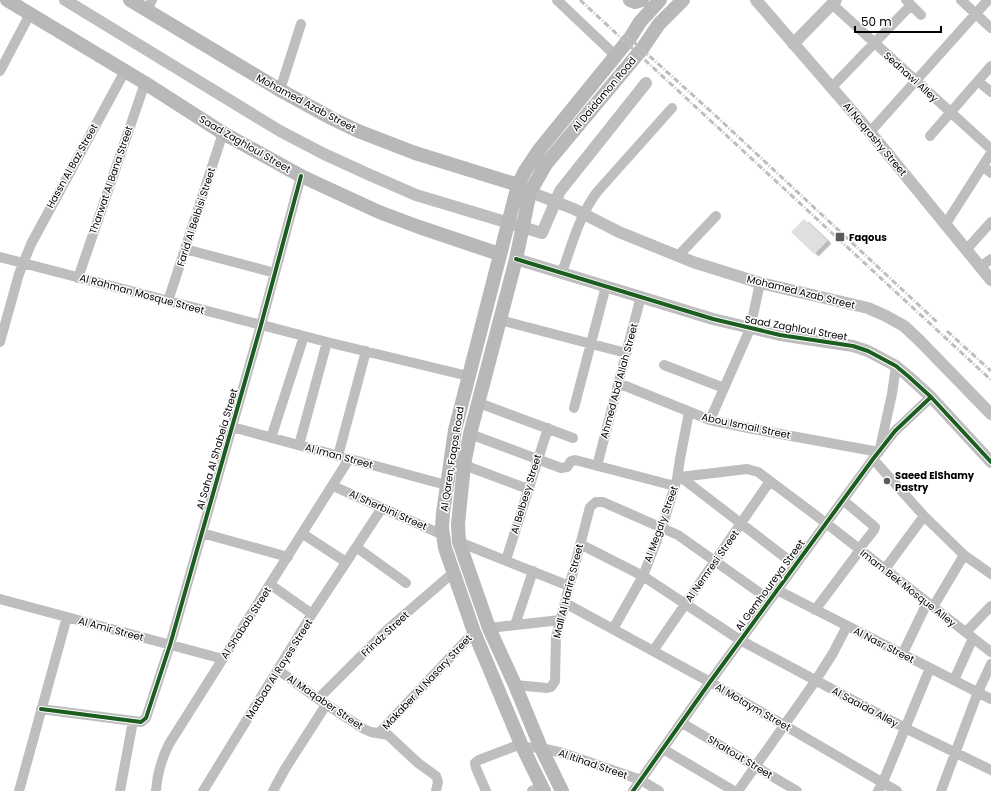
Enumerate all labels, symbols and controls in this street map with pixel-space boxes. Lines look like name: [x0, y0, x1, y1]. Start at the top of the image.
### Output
scale bar: [855, 8, 941, 34]
text: 50 m: [861, 13, 892, 30]
street label: Sednawi Alley: [880, 48, 942, 106]
street label: Al Daidamon Road: [568, 53, 640, 135]
street label: Mohamed Azab Street: [254, 70, 359, 136]
street label: Al Naqrashy Street: [840, 99, 911, 179]
street label: Saad Zaghloul Street: [196, 112, 294, 177]
street label: Hassn Al Baz Street: [43, 121, 102, 211]
street label: Tharwat Al Bana Street: [85, 124, 137, 236]
street label: Farid Al Belbisi Street: [173, 165, 219, 268]
place label: Faqous: [849, 230, 887, 245]
marker: Faqous: [834, 231, 846, 243]
street label: Al Rahman Mosque Street: [78, 270, 206, 318]
street label: Mohamed Azab Street: [745, 271, 857, 313]
street label: Saad Zaghloul Street: [744, 312, 849, 344]
street label: Ahmed Abd Allah Street: [596, 321, 642, 440]
street label: Al Saha Al Shabeia Street: [193, 386, 242, 511]
street label: Al Qaren, Faqos Road: [436, 405, 468, 513]
street label: Abou Ismail Street: [700, 409, 792, 443]
street label: Al Iman Street: [303, 440, 375, 472]
street label: Al Belbesy Street: [507, 452, 545, 536]
place label: Saeed ElShamy Pastry: [895, 468, 975, 495]
marker: Saeed ElShamy Pastry: [882, 476, 892, 486]
street label: Al Megaly Street: [640, 483, 682, 564]
street label: Al Sherbini Street: [347, 486, 430, 534]
street label: Al Nemresi Street: [681, 527, 743, 605]
street label: Al Gemhoureya Street: [732, 536, 808, 634]
street label: Mall Al Harire Street: [549, 542, 587, 640]
street label: Imam Bek Mosque Alley: [857, 546, 960, 631]
street label: Al Shabab Street: [217, 584, 275, 662]
street label: Frindz Street: [358, 608, 413, 660]
street label: Al Amir Street: [77, 613, 146, 645]
street label: Matbaa Al Rayes Street: [242, 616, 316, 722]
street label: Al Nasr Street: [851, 623, 917, 667]
street label: Makaber Al Nasary Street: [379, 631, 476, 733]
street label: Al Maqaber Street: [284, 671, 367, 733]
street label: Al Motaym Street: [712, 679, 794, 735]
street label: Al Saaida Alley: [829, 683, 901, 731]
street label: Shaltout Street: [705, 732, 776, 783]
street label: Al Itihad Street: [556, 745, 630, 783]

